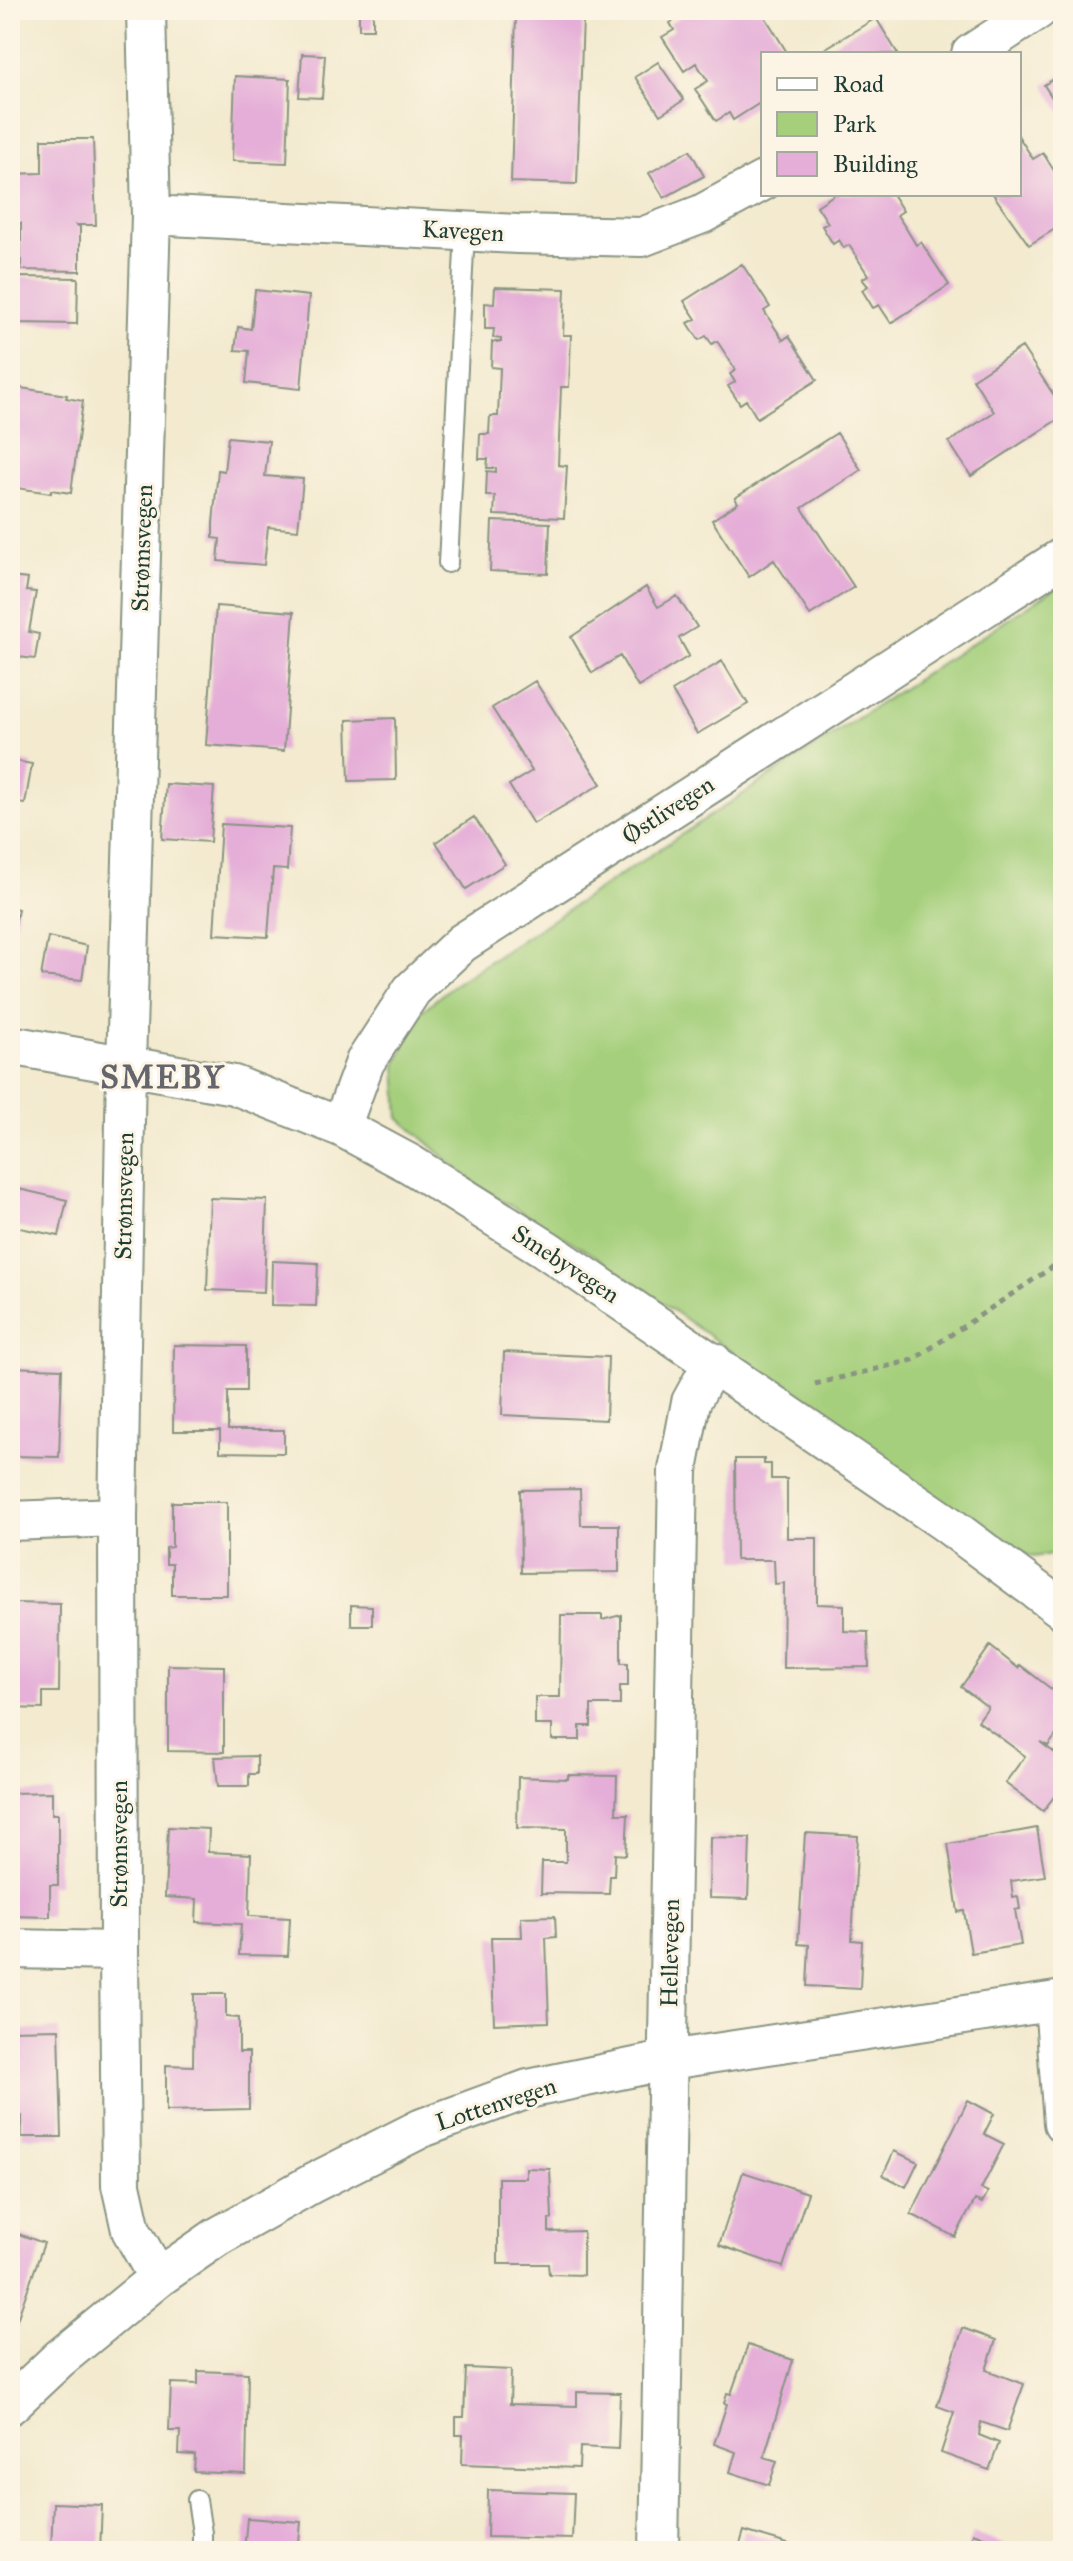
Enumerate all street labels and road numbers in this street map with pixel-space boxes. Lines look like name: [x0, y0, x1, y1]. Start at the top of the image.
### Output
street label: Kavegen: [421, 214, 505, 248]
street label: Strømsvegen: [125, 484, 159, 612]
street label: Østlivegen: [616, 769, 720, 851]
street label: Strømsvegen: [108, 1132, 140, 1260]
street label: Smebyvegen: [507, 1218, 625, 1310]
street label: Strømsvegen: [104, 1780, 134, 1908]
street label: Hellevegen: [654, 1898, 686, 2008]
street label: Lottenvegen: [432, 2070, 560, 2138]

